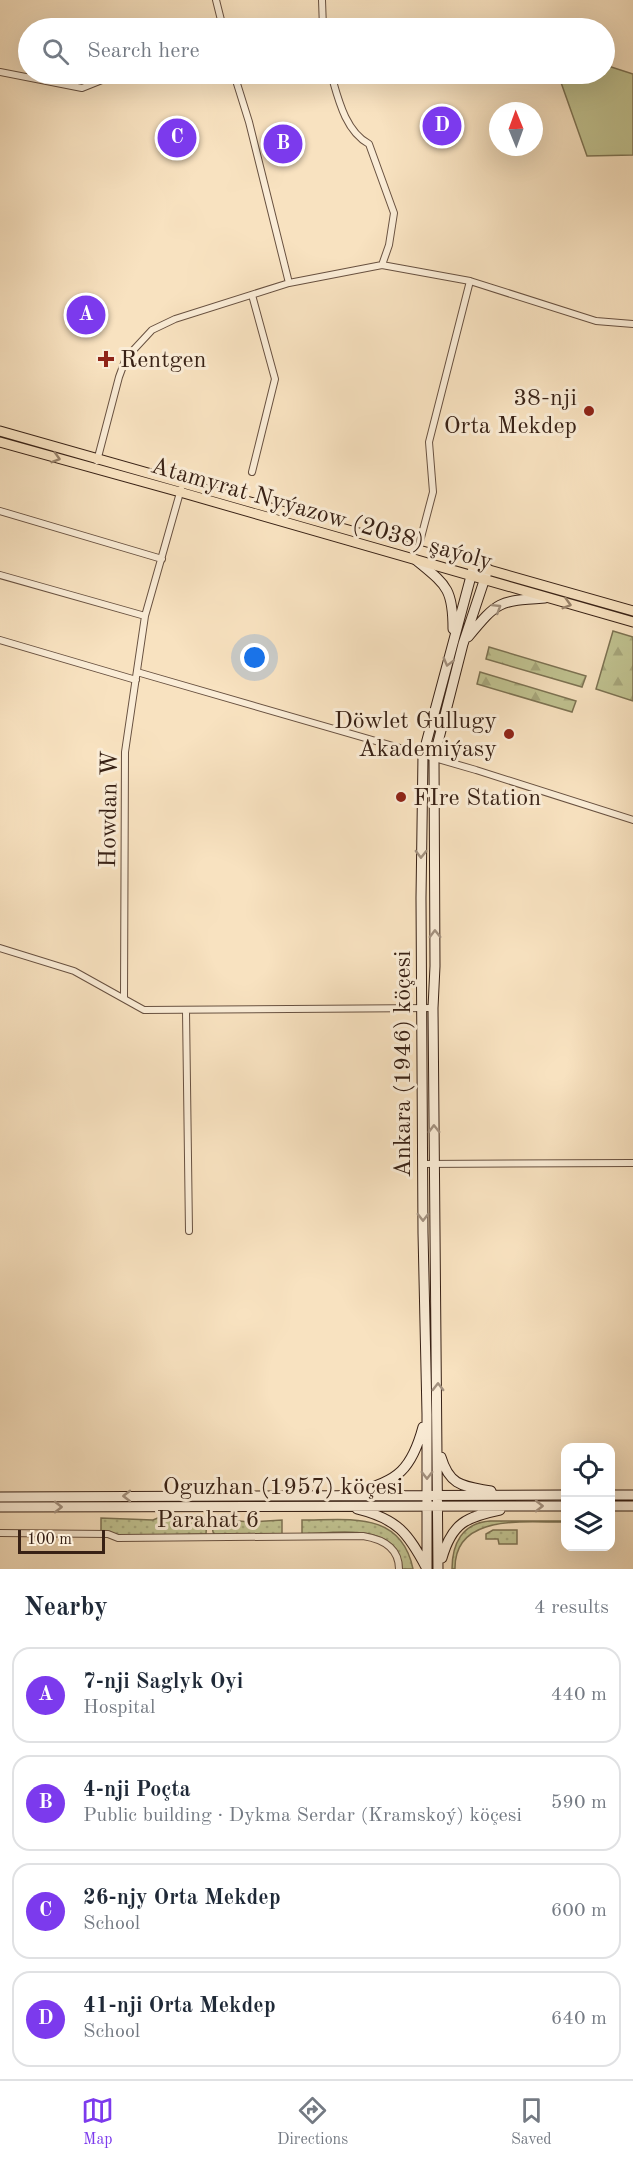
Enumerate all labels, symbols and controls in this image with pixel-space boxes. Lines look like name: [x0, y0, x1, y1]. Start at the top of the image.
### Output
search box: [18, 18, 615, 84]
icon: search: [39, 35, 72, 68]
text: Search here: [87, 40, 200, 62]
north arrow: [489, 102, 543, 156]
pin: D: [422, 104, 462, 148]
pin: C: [158, 116, 196, 160]
pin: B: [264, 122, 302, 166]
pin: A: [66, 292, 106, 338]
place label: Rentgen: [120, 349, 207, 373]
marker: Rentgen: [97, 350, 115, 368]
place label: 38-nji Orta Mekdep: [444, 387, 577, 439]
marker: 38-nji Orta Mekdep: [582, 404, 596, 418]
one-way arrow: [50, 451, 61, 463]
street label: Atamyrat Nyýazow (2038) şaýoly: [148, 455, 495, 575]
one-way arrow: [561, 597, 572, 609]
one-way arrow: [491, 603, 501, 615]
your location: [240, 643, 269, 672]
one-way arrow: [443, 657, 455, 667]
place label: Döwlet Gullugy Akademiýasy: [334, 710, 497, 762]
marker: Döwlet Gullugy Akademiýasy: [502, 727, 516, 741]
street label: Howdan W: [97, 750, 123, 868]
place label: FIre Station: [413, 787, 541, 811]
marker: FIre Station: [394, 790, 408, 804]
one-way arrow: [415, 850, 427, 859]
one-way arrow: [428, 930, 441, 939]
street label: Ankara (1946) köçesi: [392, 951, 416, 1178]
one-way arrow: [428, 1125, 440, 1134]
one-way arrow: [417, 1213, 429, 1222]
one-way arrow: [432, 1383, 444, 1392]
map controls: [561, 1443, 615, 1551]
button: locate: [561, 1443, 615, 1497]
one-way arrow: [421, 1471, 433, 1480]
street label: Oguzhan (1957) köçesi: [163, 1476, 403, 1500]
one-way arrow: [122, 1490, 131, 1503]
button: layers: [561, 1497, 615, 1551]
one-way arrow: [534, 1500, 543, 1512]
one-way arrow: [54, 1501, 63, 1513]
street label: Parahat 6: [157, 1509, 259, 1533]
scale bar: [18, 1527, 105, 1554]
text: 100 m: [27, 1532, 72, 1548]
text: Nearby: [24, 1595, 108, 1621]
text: 4 results: [534, 1598, 609, 1618]
text: 7-nji Saglyk Oyi: [83, 1671, 243, 1693]
text: A: [38, 1685, 53, 1705]
text: 440 m: [551, 1685, 607, 1705]
text: Hospital: [83, 1698, 155, 1718]
text: 4-nji Poçta: [83, 1779, 191, 1801]
text: B: [38, 1793, 53, 1813]
text: 590 m: [551, 1793, 607, 1813]
text: Public building · Dykma Serdar (Kramskoý) köçesi: [83, 1806, 522, 1826]
text: 26-njy Orta Mekdep: [83, 1887, 281, 1909]
text: C: [39, 1901, 52, 1921]
text: 600 m: [551, 1901, 607, 1921]
text: School: [83, 1914, 140, 1934]
text: 41-nji Orta Mekdep: [83, 1995, 276, 2017]
text: D: [38, 2009, 53, 2029]
text: 640 m: [551, 2009, 607, 2029]
text: School: [83, 2022, 140, 2042]
tab: Map: [81, 2094, 114, 2150]
tab: Directions: [277, 2094, 348, 2150]
tab: Saved: [511, 2094, 552, 2150]

